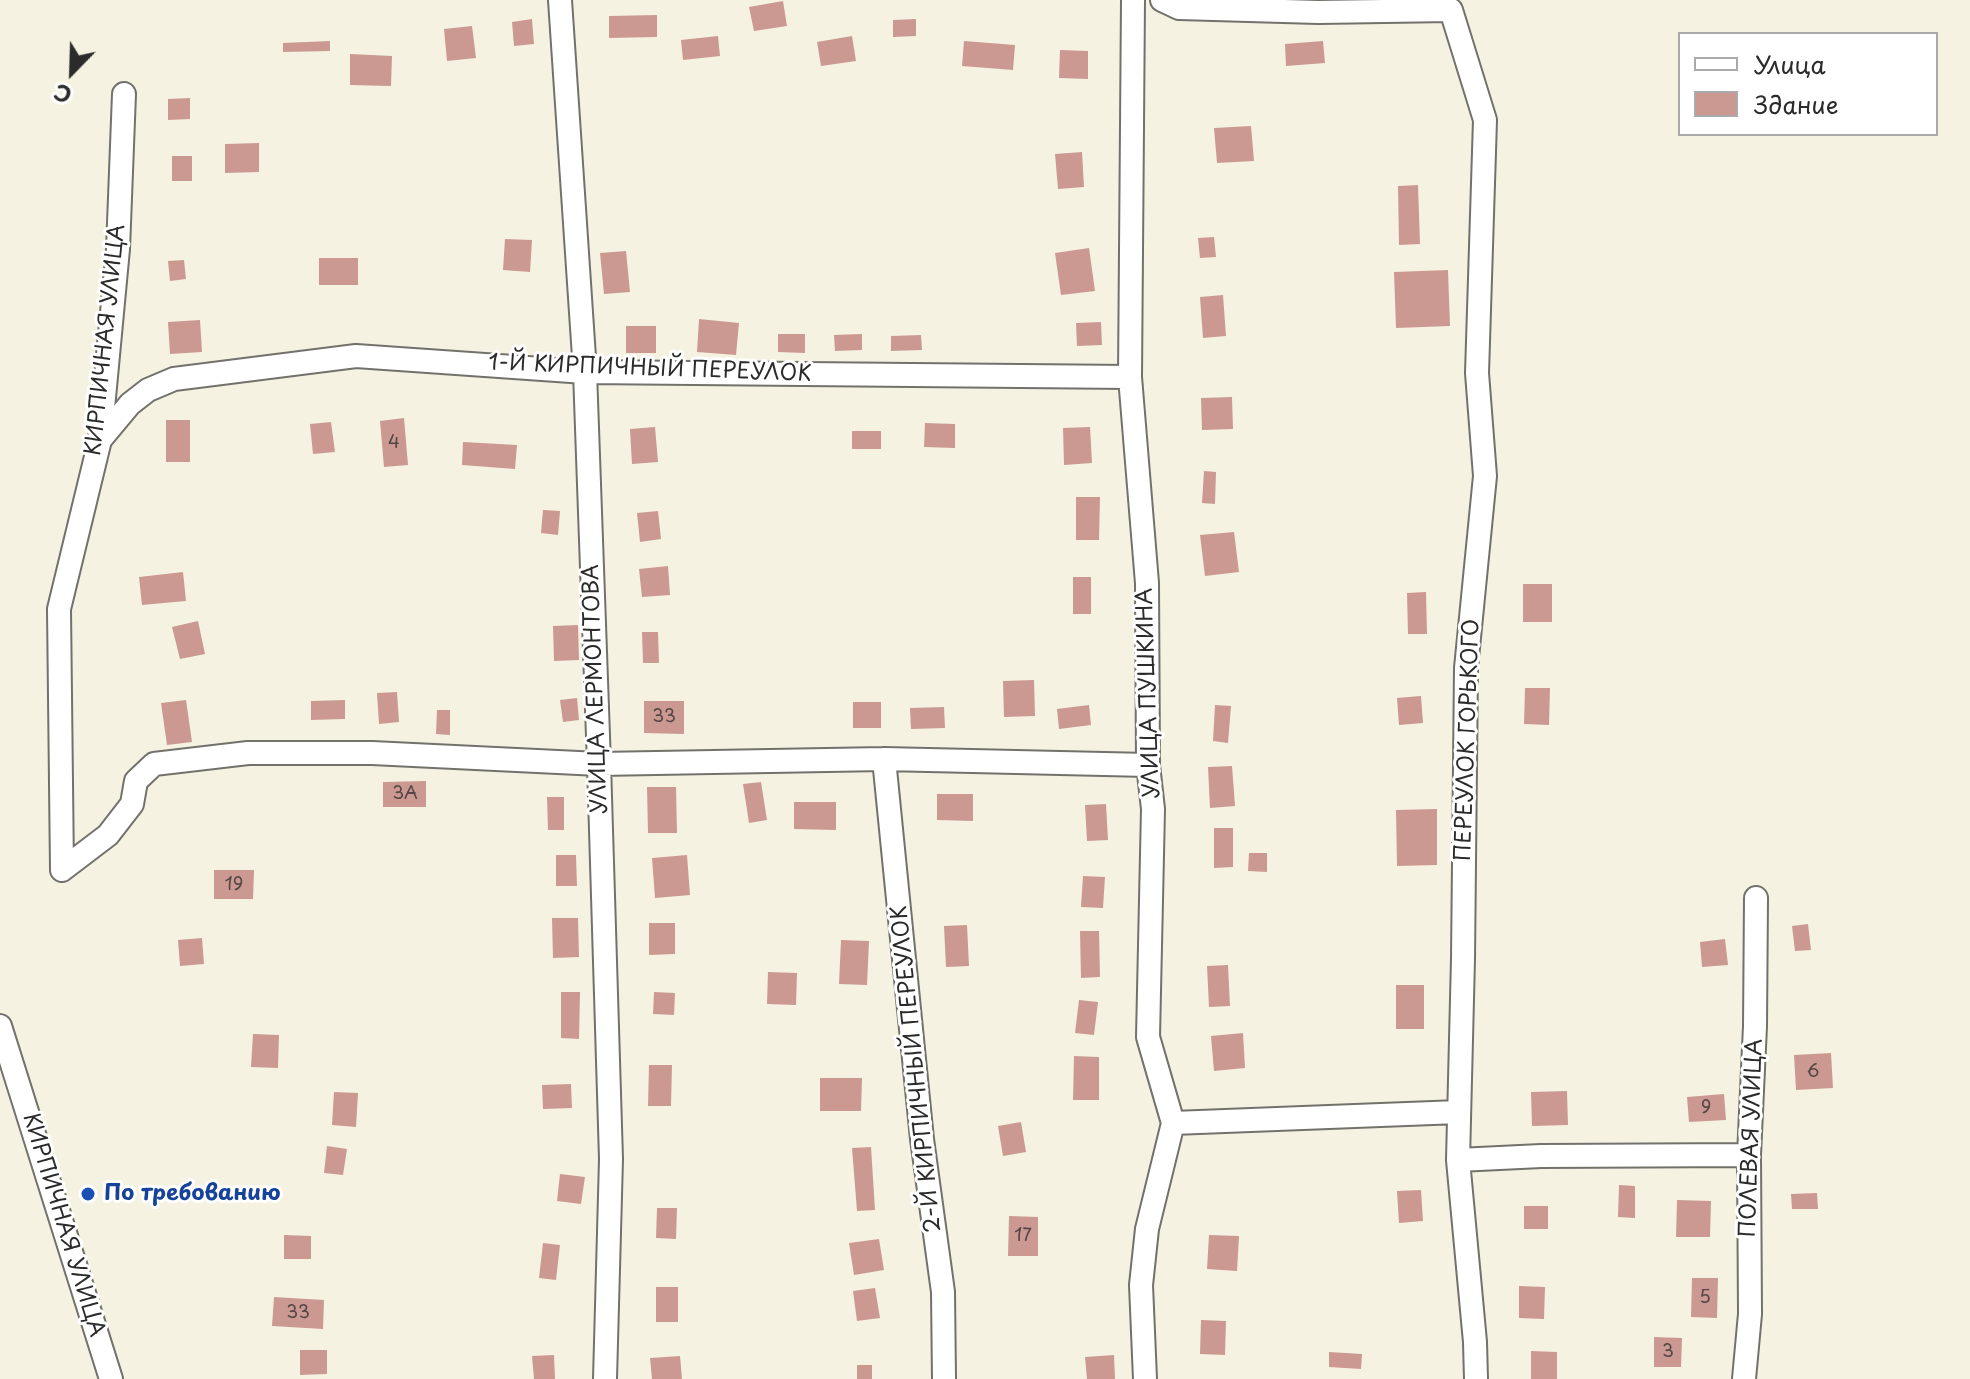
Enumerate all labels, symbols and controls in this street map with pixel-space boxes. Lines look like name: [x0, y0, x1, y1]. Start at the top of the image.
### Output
north arrow: [32, 32, 112, 112]
legend: [1678, 32, 1938, 136]
text: Улица: [1754, 46, 1826, 82]
text: С: [48, 76, 76, 113]
text: Здание: [1754, 86, 1839, 122]
street label: КИРПИЧНАЯ УЛИЦА: [81, 223, 131, 457]
street label: 1-Й КИРПИЧНЫЙ ПЕРЕУЛОК: [488, 350, 812, 388]
house number: 4: [388, 432, 400, 454]
street label: УЛИЦА ЛЕРМОНТОВА: [578, 564, 614, 814]
street label: УЛИЦА ПУШКИНА: [1132, 587, 1166, 799]
street label: ПЕРЕУЛОК ГОРЬКОГО: [1451, 619, 1485, 861]
house number: 33: [652, 706, 676, 728]
house number: 3А: [392, 783, 418, 805]
house number: 19: [225, 874, 243, 896]
street label: 2-Й КИРПИЧНЫЙ ПЕРЕУЛОК: [887, 904, 947, 1234]
street label: ПОЛЕВАЯ УЛИЦА: [1735, 1038, 1769, 1238]
house number: 6: [1807, 1061, 1819, 1083]
house number: 9: [1701, 1097, 1711, 1119]
street label: КИРПИЧНАЯ УЛИЦА: [16, 1110, 110, 1340]
place label: По требованию: [104, 1181, 280, 1207]
marker: По требованию: [79, 1185, 97, 1203]
house number: 17: [1014, 1225, 1032, 1247]
house number: 5: [1699, 1287, 1711, 1309]
house number: 33: [286, 1302, 310, 1324]
house number: 3: [1662, 1341, 1674, 1363]

